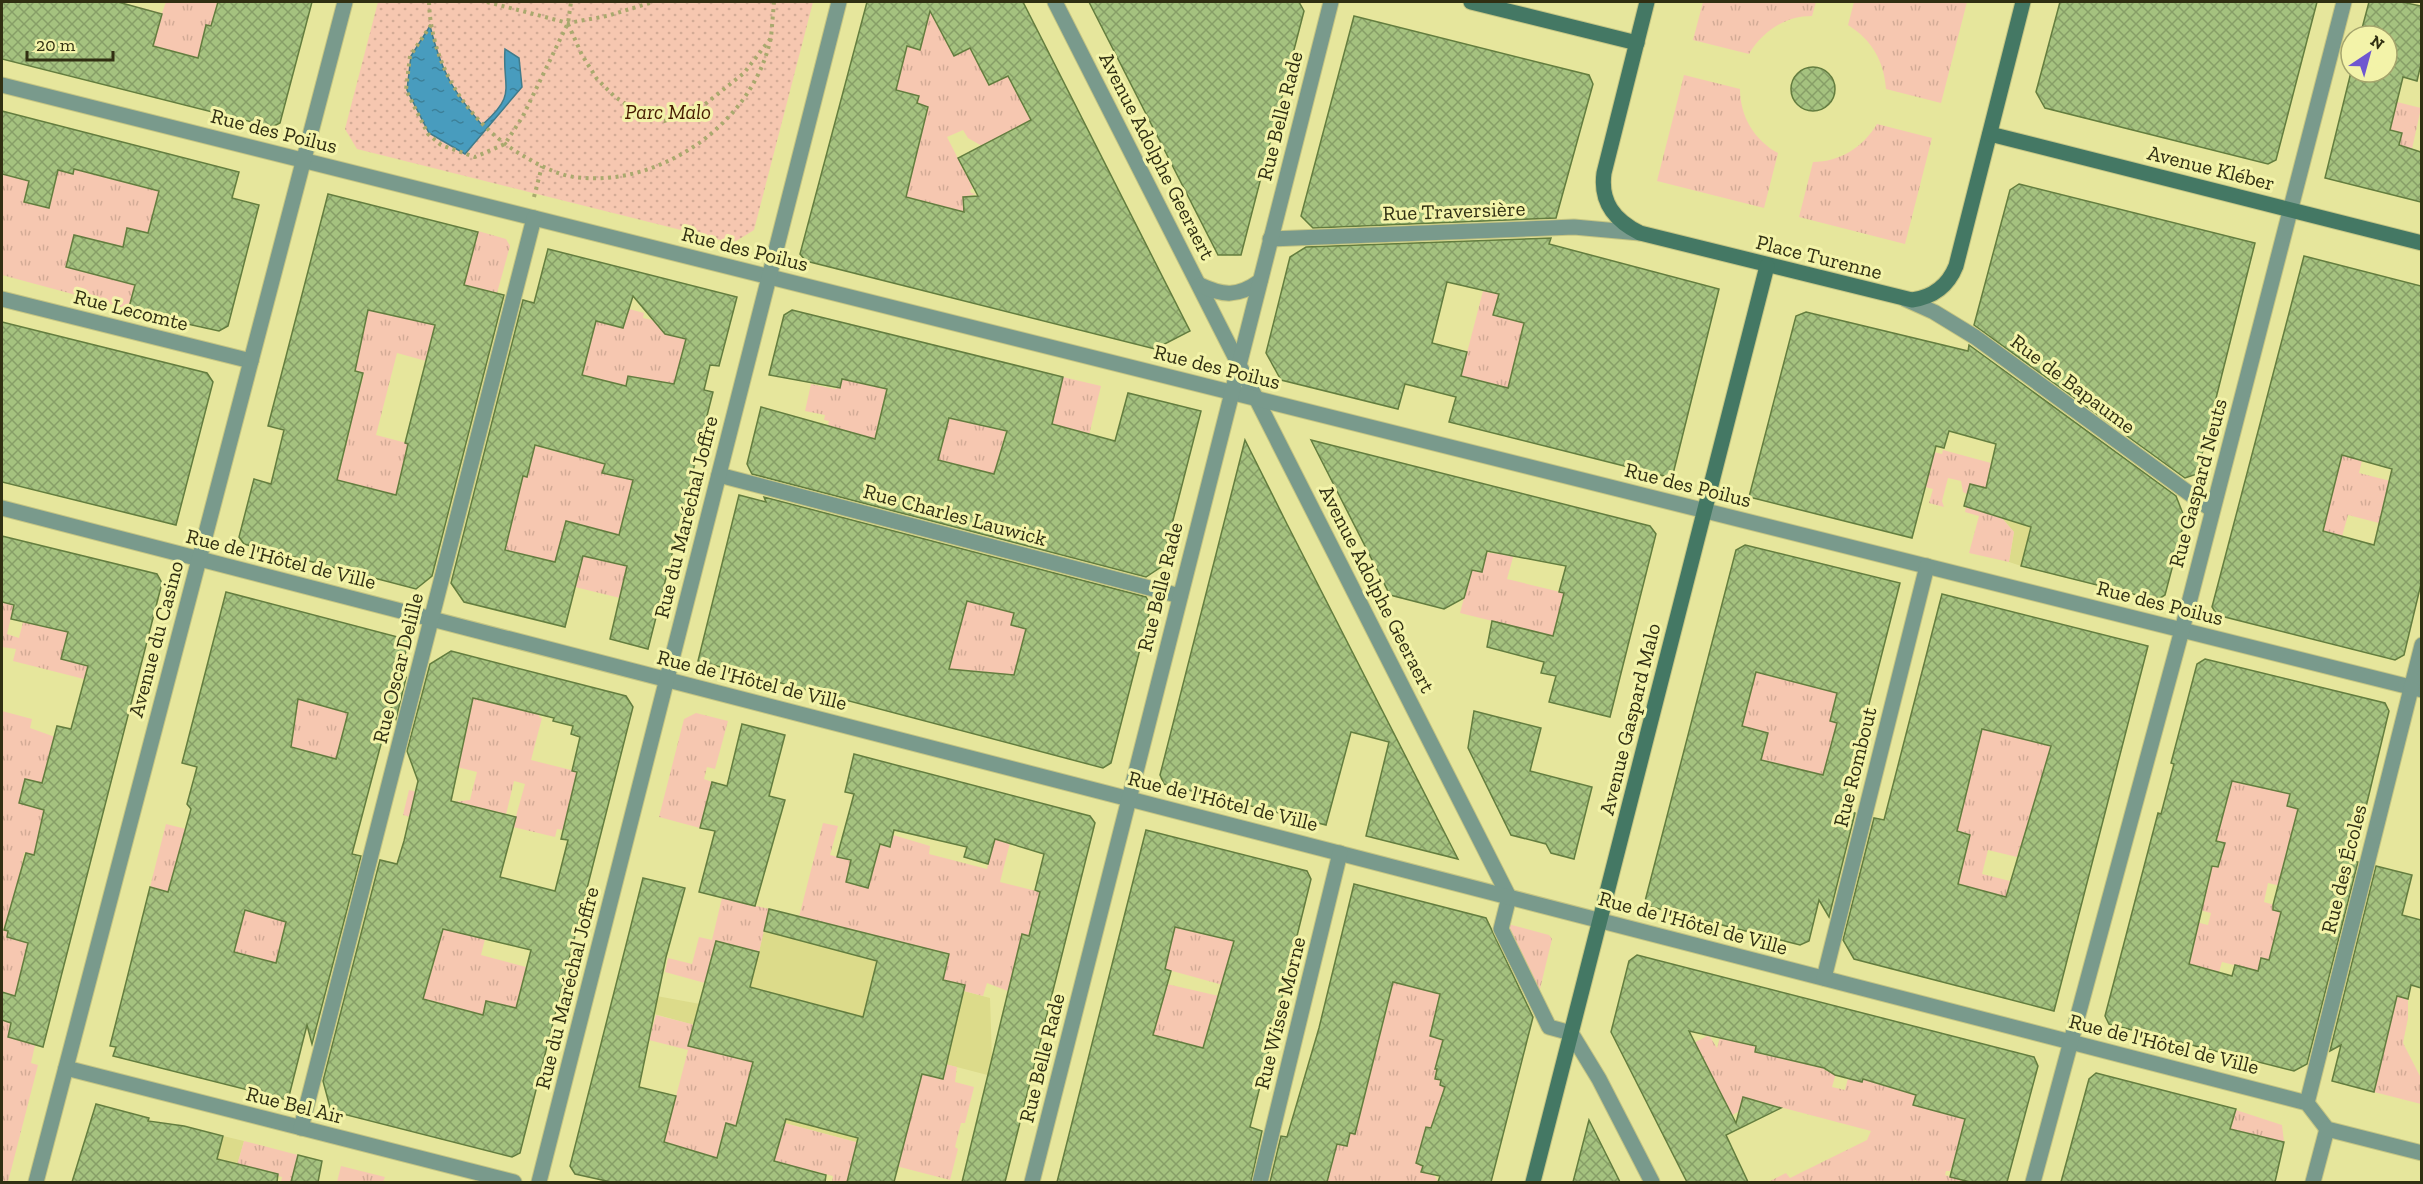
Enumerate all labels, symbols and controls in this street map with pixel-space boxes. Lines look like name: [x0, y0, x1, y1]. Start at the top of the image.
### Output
scale bar: [27, 24, 112, 62]
north arrow: [2339, 24, 2399, 84]
text: N: [2367, 31, 2388, 54]
text: 20 m: [36, 34, 76, 56]
street label: Avenue Adolphe Geeraert: [1094, 48, 1221, 264]
street label: Rue Belle Rade: [1251, 49, 1308, 183]
park label: Parc Malo: [625, 99, 711, 124]
street label: Rue des Poilus: [208, 103, 340, 158]
street label: Avenue Kléber: [2145, 140, 2277, 195]
street label: Rue Traversière: [1382, 196, 1526, 225]
street label: Rue des Poilus: [679, 221, 811, 276]
street label: Place Turenne: [1753, 229, 1885, 284]
street label: Rue Lecomte: [71, 283, 191, 336]
street label: Rue de Bapaume: [2006, 329, 2141, 439]
street label: Rue des Poilus: [1151, 339, 1283, 394]
street label: Rue Gaspard Neuts: [2163, 396, 2232, 570]
street label: Rue du Maréchal Joffre: [648, 413, 723, 621]
street label: Rue des Poilus: [1622, 457, 1754, 512]
street label: Rue Charles Lauwick: [861, 478, 1050, 551]
street label: Avenue Adolphe Geeraert: [1314, 481, 1441, 697]
street label: Rue Belle Rade: [1131, 520, 1188, 654]
street label: Rue de l'Hôtel de Ville: [184, 523, 379, 594]
street label: Avenue du Casino: [123, 558, 188, 720]
street label: Rue des Poilus: [2094, 575, 2226, 630]
street label: Rue Oscar Delille: [367, 590, 428, 746]
street label: Avenue Gaspard Malo: [1594, 620, 1665, 817]
street label: Rue de l'Hôtel de Ville: [655, 644, 850, 715]
street label: Rue Rombout: [1828, 704, 1882, 829]
street label: Rue de l'Hôtel de Ville: [1126, 765, 1321, 836]
street label: Rue des Écoles: [2315, 802, 2372, 936]
street label: Rue du Maréchal Joffre: [529, 884, 604, 1092]
street label: Rue de l'Hôtel de Ville: [1596, 885, 1791, 960]
street label: Rue Wisse Morne: [1248, 934, 1311, 1092]
street label: Rue Belle Rade: [1013, 991, 1070, 1125]
street label: Rue de l'Hôtel de Ville: [2067, 1008, 2262, 1079]
street label: Rue Bel Air: [244, 1080, 347, 1129]

